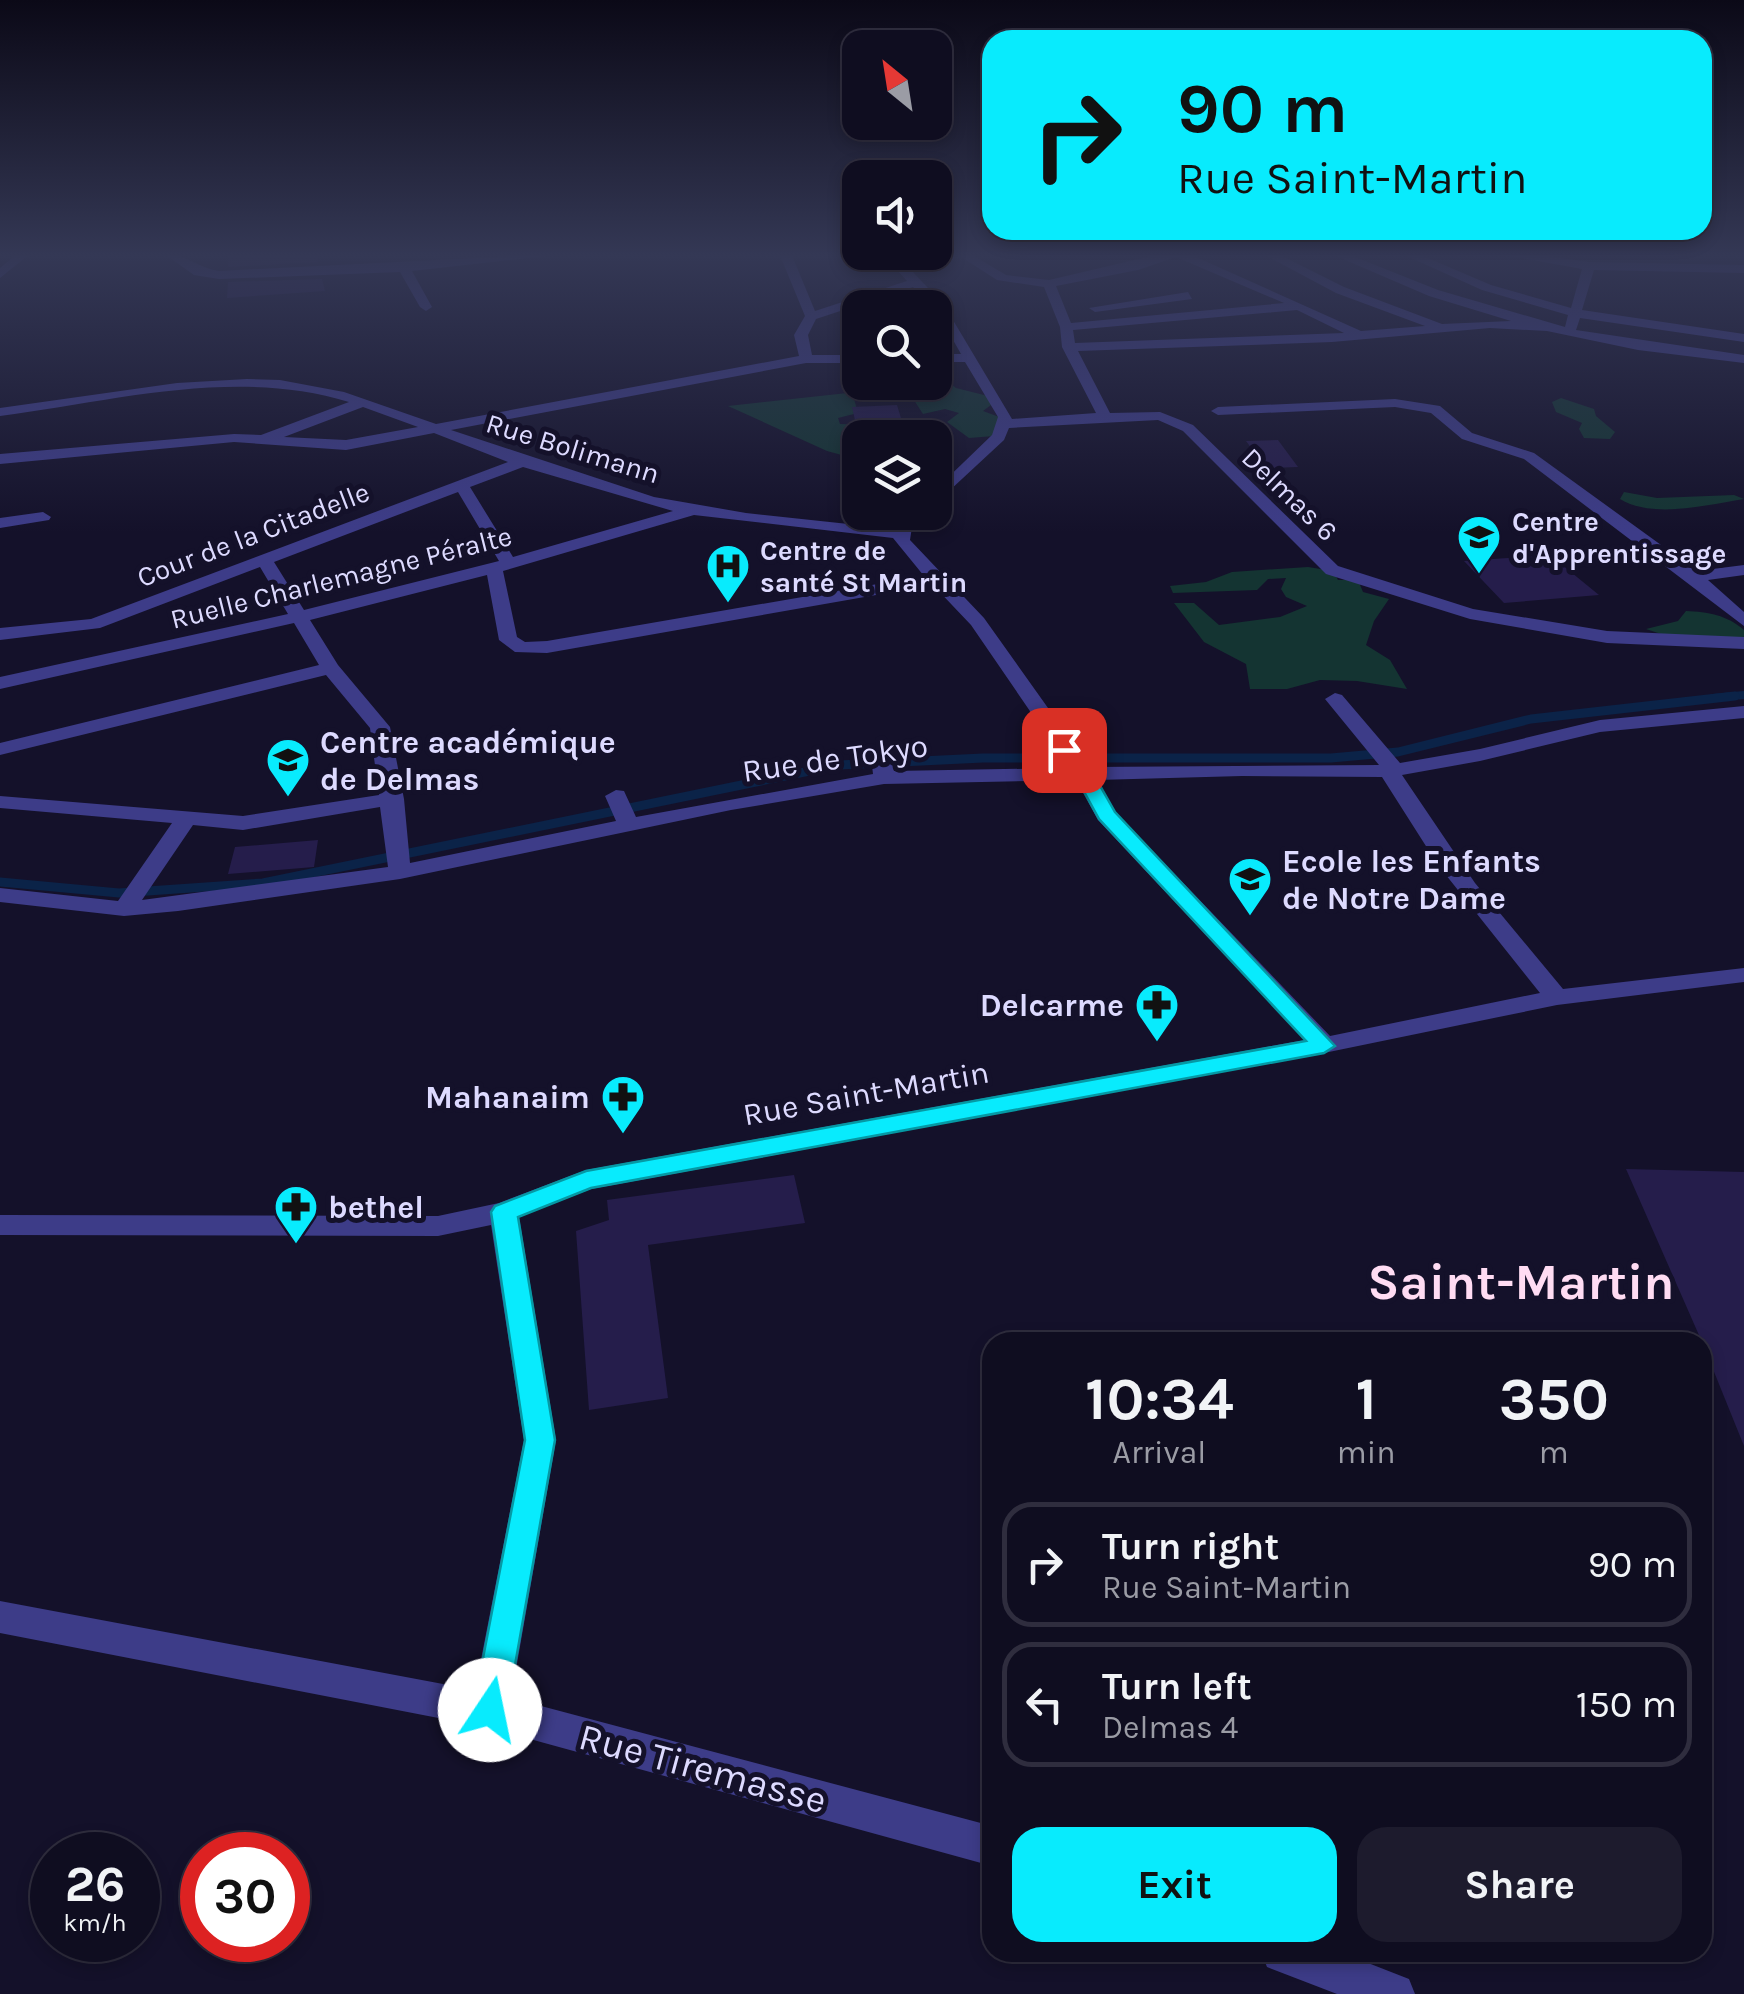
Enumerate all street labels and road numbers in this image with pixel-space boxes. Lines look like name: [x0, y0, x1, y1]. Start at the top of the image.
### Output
street label: Rue Bolimann: [482, 406, 663, 490]
street label: Delmas 6: [1235, 441, 1344, 548]
street label: Cour de la Citadelle: [132, 475, 374, 594]
street label: Ruelle Charlemagne Péralte: [167, 519, 515, 636]
street label: Rue de Tokyo: [740, 727, 930, 790]
street label: Rue Saint-Martin: [740, 1054, 992, 1133]
street label: Rue Tiremasse: [574, 1714, 832, 1823]

